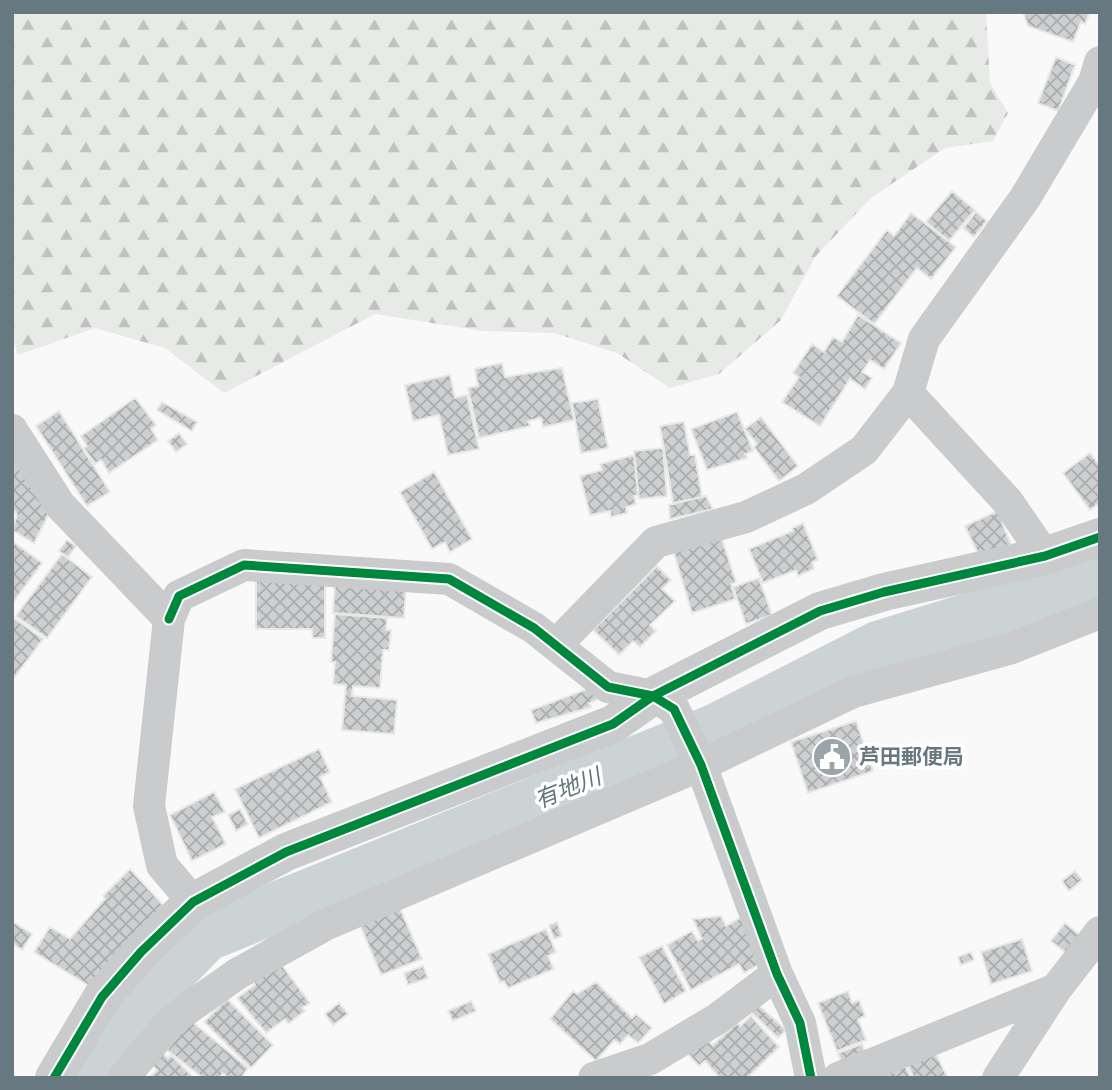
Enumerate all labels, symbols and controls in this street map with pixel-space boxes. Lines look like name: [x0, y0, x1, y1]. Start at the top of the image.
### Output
public building icon: 芦田郵便局: [811, 736, 853, 778]
place label: 芦田郵便局: [859, 745, 964, 770]
water label: 有地川: [531, 762, 608, 815]

